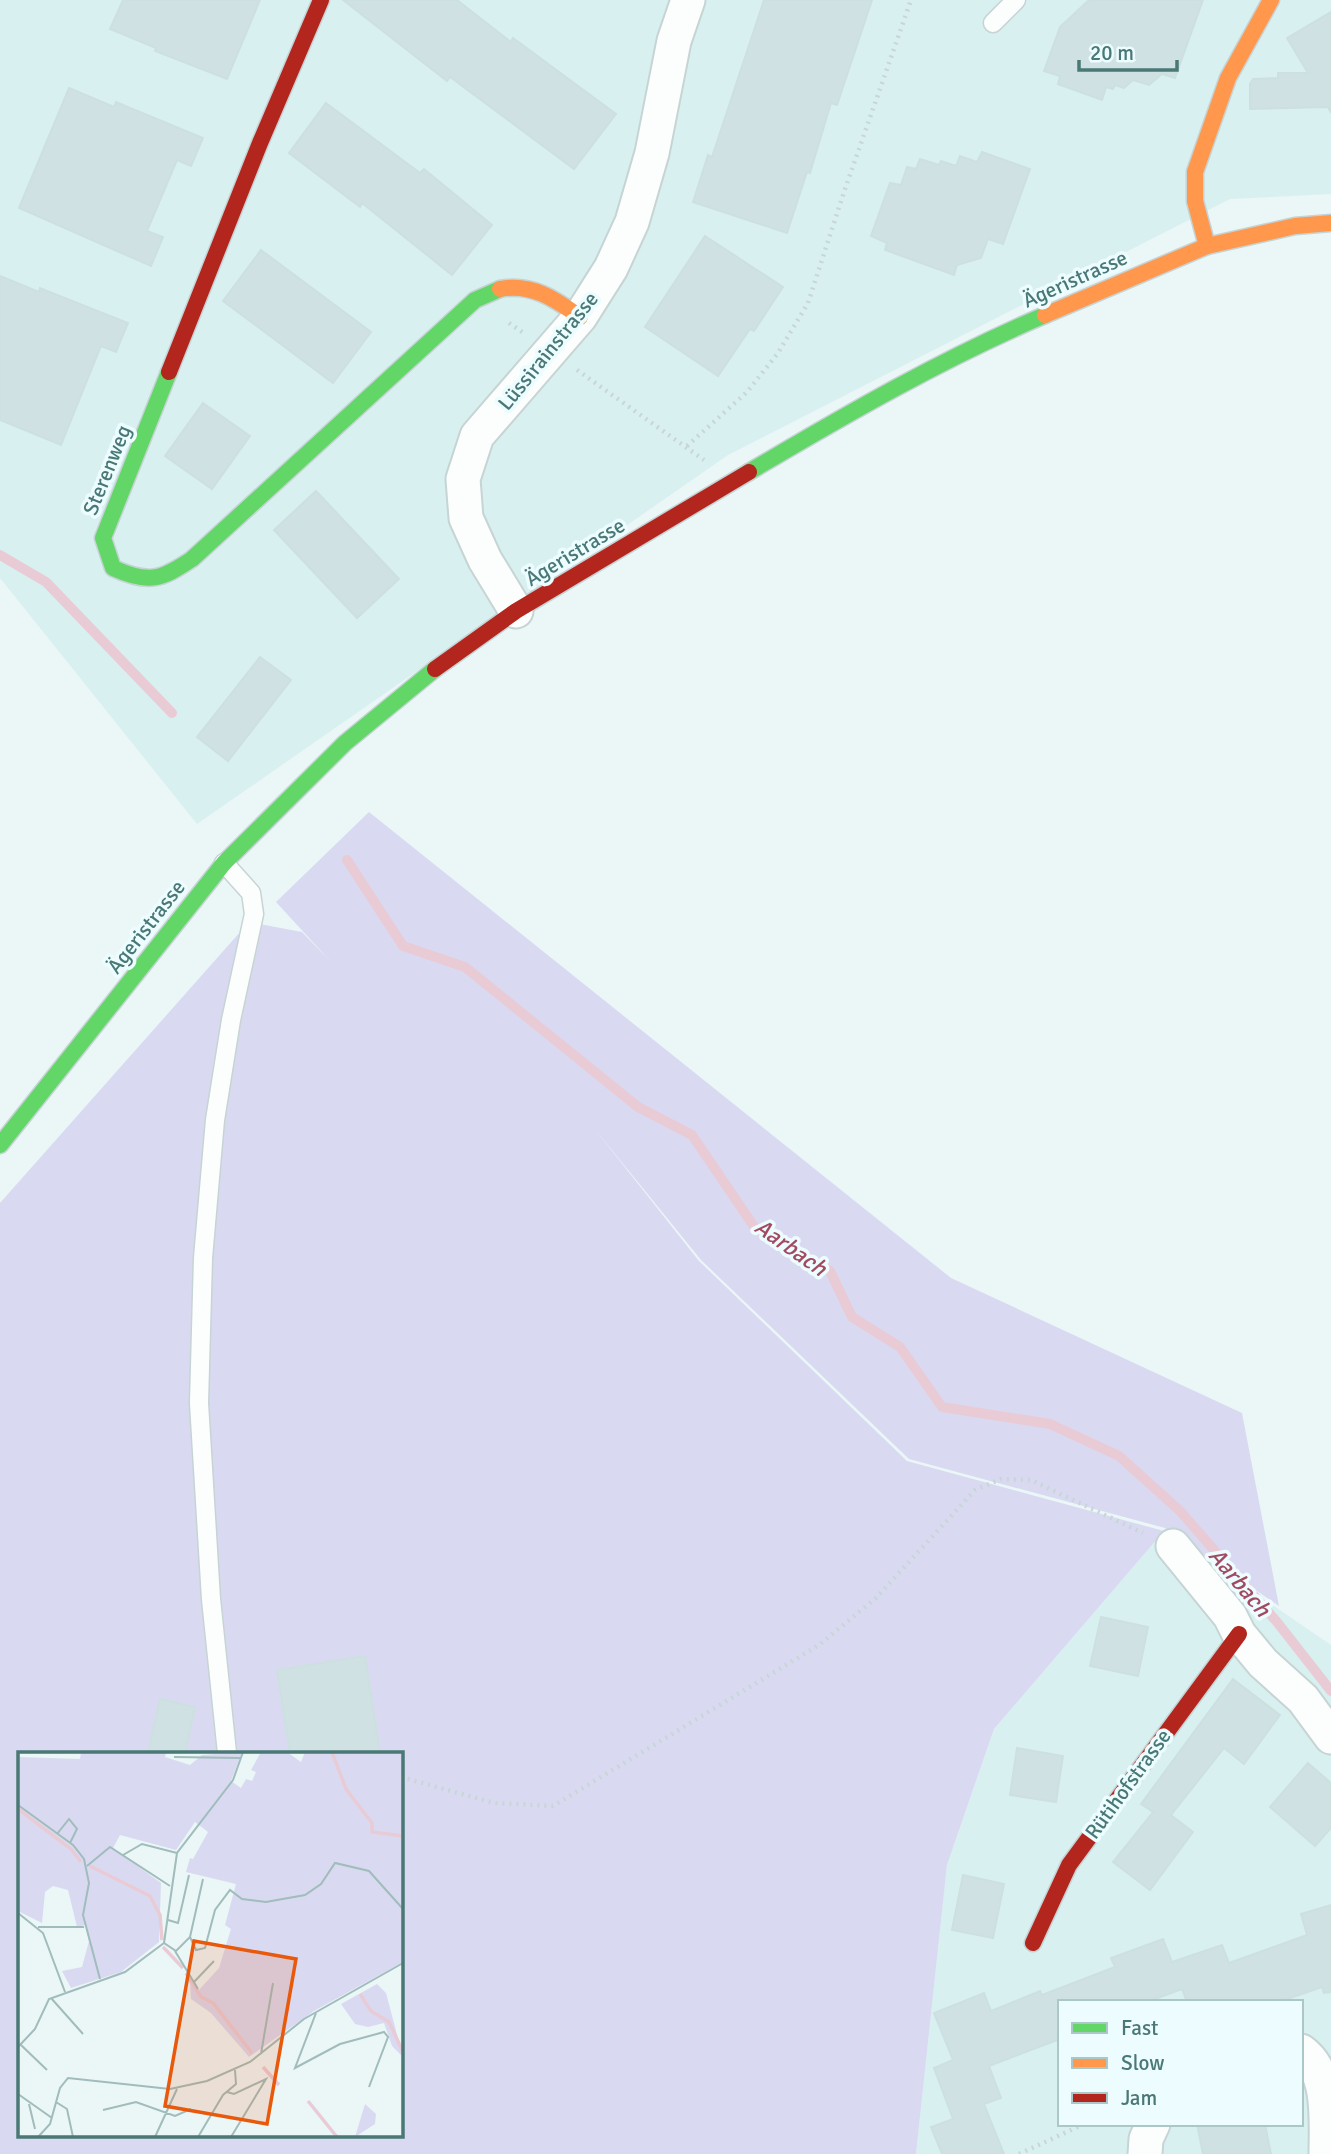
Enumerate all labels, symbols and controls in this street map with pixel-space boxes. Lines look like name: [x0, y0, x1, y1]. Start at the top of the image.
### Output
scale bar: [1079, 28, 1177, 72]
text: 20 m: [1090, 40, 1134, 66]
street label: Ägeristrasse: [1019, 244, 1131, 314]
street label: Lüssirainstrasse: [492, 286, 604, 416]
street label: Sterenweg: [77, 421, 137, 519]
street label: Ägeristrasse: [520, 512, 630, 592]
street label: Ägeristrasse: [101, 875, 191, 979]
water label: Aarbach: [749, 1212, 834, 1283]
water label: Aarbach: [1202, 1542, 1278, 1624]
street label: Rütihofstrasse: [1079, 1724, 1177, 1844]
inset map: [18, 1752, 402, 2136]
legend: [1058, 2000, 1303, 2126]
text: Fast: [1121, 2015, 1158, 2041]
text: Slow: [1121, 2050, 1165, 2076]
text: Jam: [1121, 2085, 1157, 2111]

